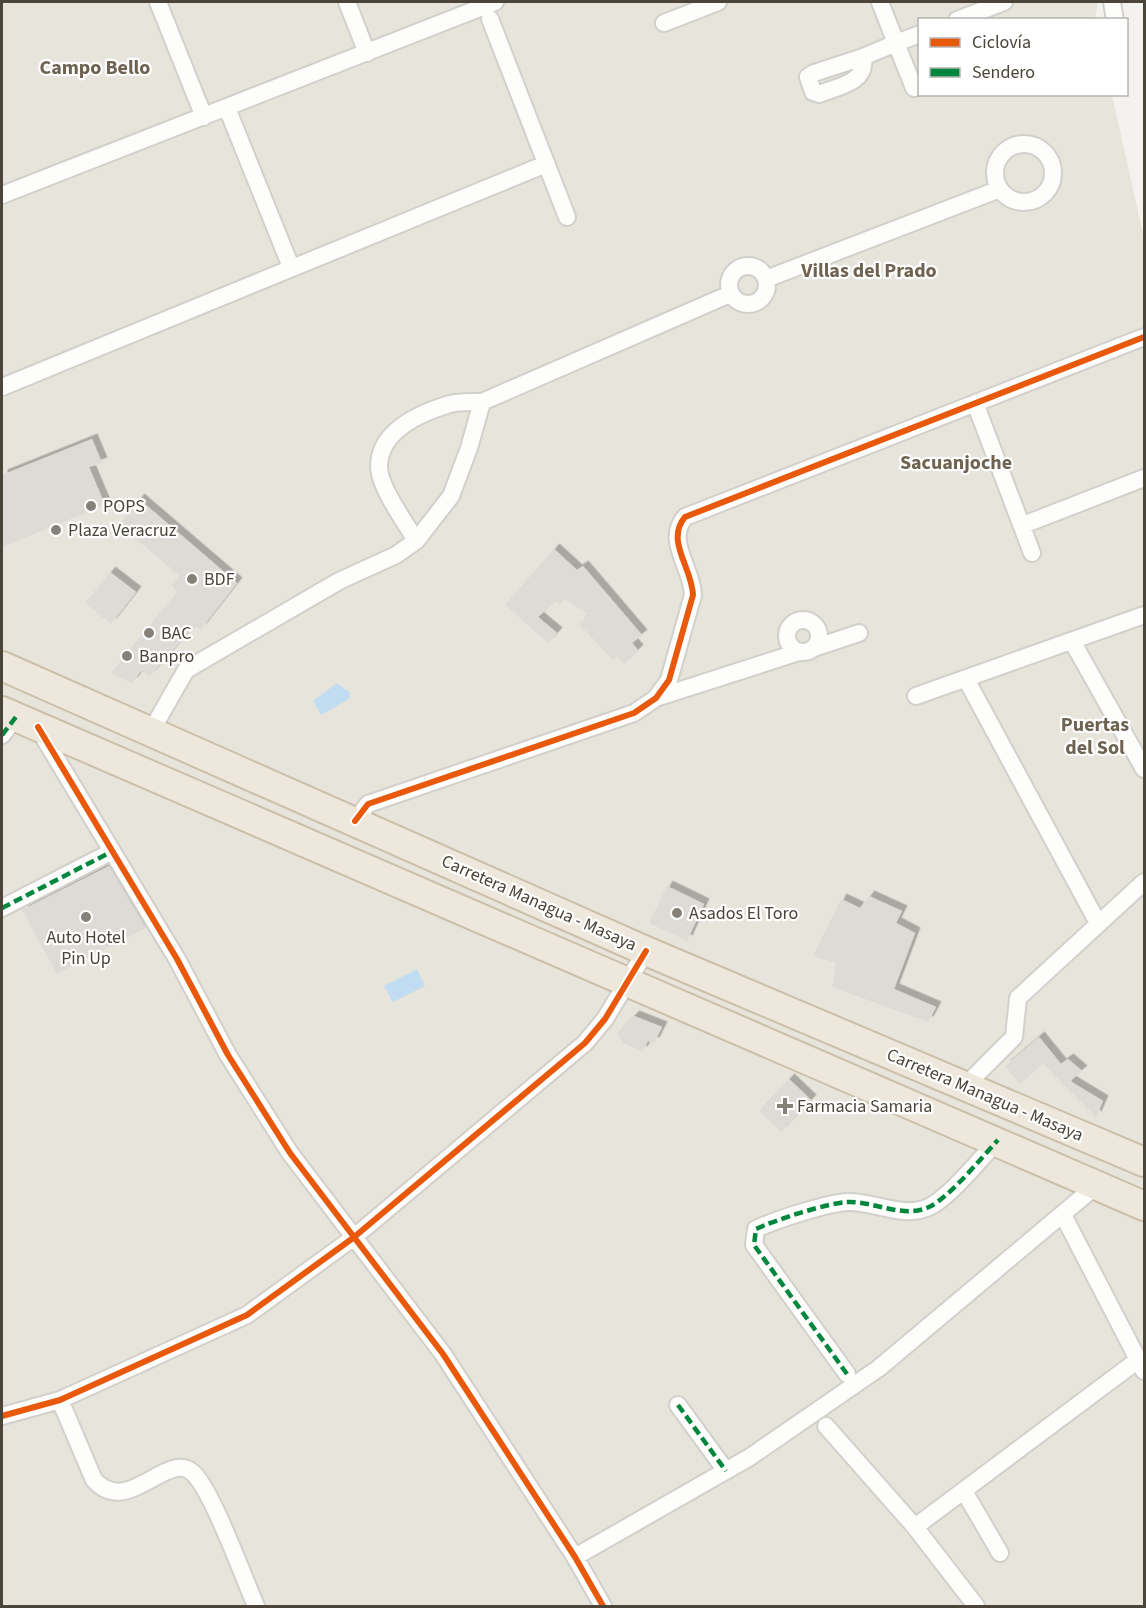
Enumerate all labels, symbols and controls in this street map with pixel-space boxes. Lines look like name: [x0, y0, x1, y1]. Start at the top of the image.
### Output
legend: [918, 18, 1128, 96]
text: Ciclovía: [972, 30, 1031, 55]
district label: Campo Bello: [40, 54, 150, 82]
text: Sendero: [972, 60, 1035, 85]
district label: Villas del Prado: [800, 257, 937, 285]
district label: Sacuanjoche: [900, 449, 1012, 477]
place label: POPS: [103, 494, 145, 519]
marker: POPS: [84, 499, 98, 513]
place label: Plaza Veracruz: [68, 518, 177, 543]
marker: Plaza Veracruz: [49, 523, 63, 537]
place label: BDF: [204, 567, 235, 592]
marker: BDF: [185, 572, 199, 586]
place label: BAC: [161, 621, 191, 646]
marker: BAC: [142, 626, 156, 640]
place label: Banpro: [139, 644, 194, 669]
marker: Banpro: [120, 649, 134, 663]
district label: Puertas del Sol: [1061, 711, 1129, 762]
street label: Carretera Managua - Masaya: [437, 849, 641, 957]
place label: Asados El Toro: [689, 901, 798, 926]
marker: Asados El Toro: [670, 906, 684, 920]
marker: Auto Hotel Pin Up: [79, 910, 93, 924]
place label: Auto Hotel Pin Up: [46, 925, 126, 971]
street label: Carretera Managua - Masaya: [883, 1042, 1087, 1148]
place label: Farmacia Samaria: [797, 1094, 932, 1119]
marker: Farmacia Samaria: [778, 1099, 792, 1113]

